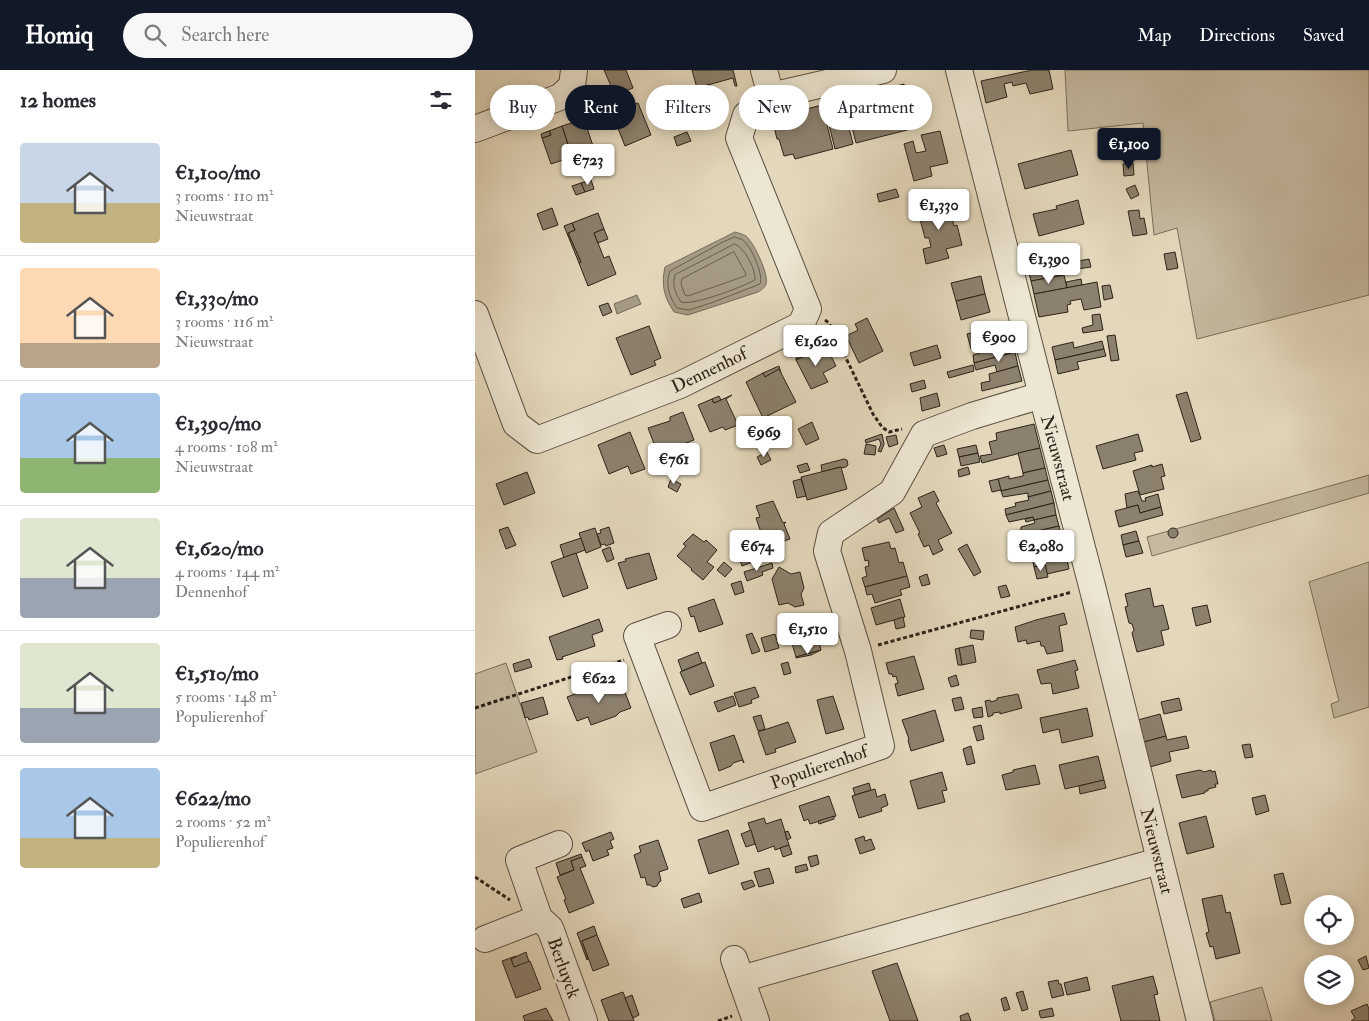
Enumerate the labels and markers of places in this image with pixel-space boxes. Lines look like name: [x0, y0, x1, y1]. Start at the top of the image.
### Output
pin: €1,100: [1088, 128, 1170, 170]
pin: €723: [558, 144, 618, 186]
pin: €1,330: [898, 189, 980, 231]
pin: €1,390: [1008, 242, 1090, 285]
pin: €900: [969, 320, 1029, 363]
pin: €1,620: [775, 324, 857, 367]
pin: €969: [734, 416, 794, 458]
pin: €761: [644, 442, 704, 485]
pin: €674: [727, 530, 787, 572]
pin: €2,080: [1000, 530, 1082, 572]
pin: €1,510: [767, 612, 849, 655]
pin: €622: [569, 662, 629, 704]

